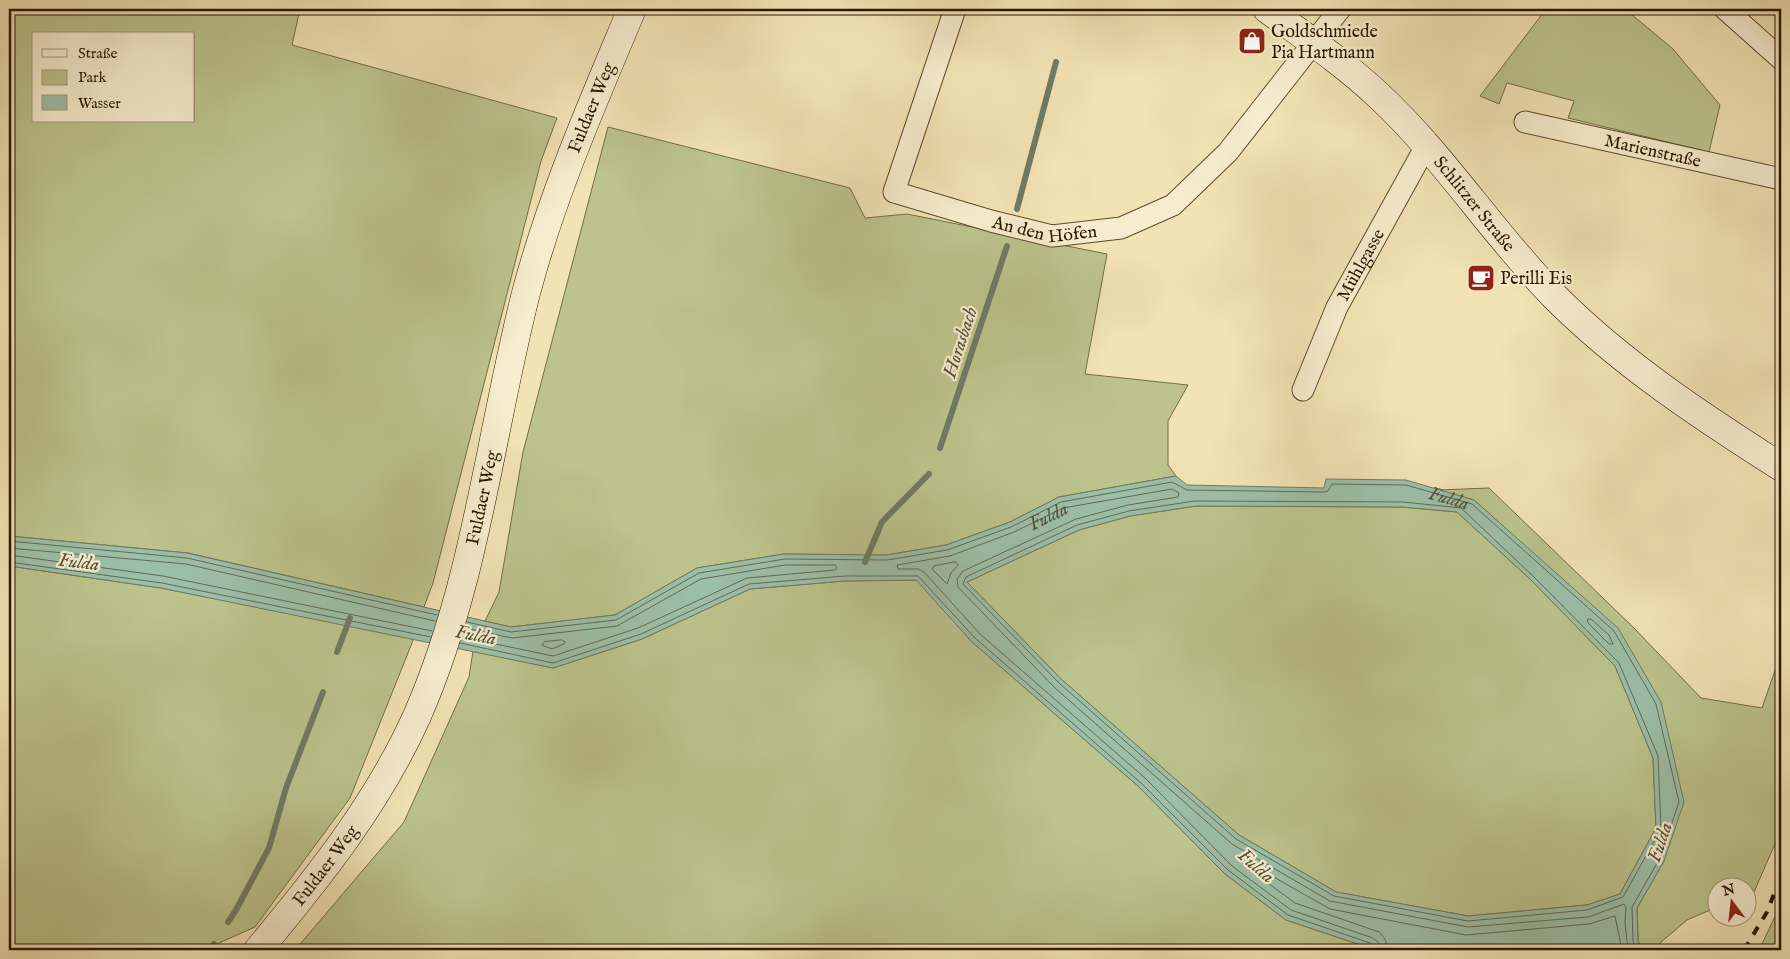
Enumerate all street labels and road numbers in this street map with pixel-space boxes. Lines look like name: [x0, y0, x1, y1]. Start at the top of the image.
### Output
street label: Fuldaer Weg: [564, 59, 621, 157]
street label: Marienstraße: [1602, 130, 1703, 174]
street label: Schlitzer Straße: [1428, 152, 1519, 257]
street label: An den Höfen: [989, 211, 1099, 249]
street label: Mühlgasse: [1332, 225, 1391, 306]
street label: Fuldaer Weg: [462, 449, 505, 548]
street label: Fuldaer Weg: [288, 821, 364, 912]

